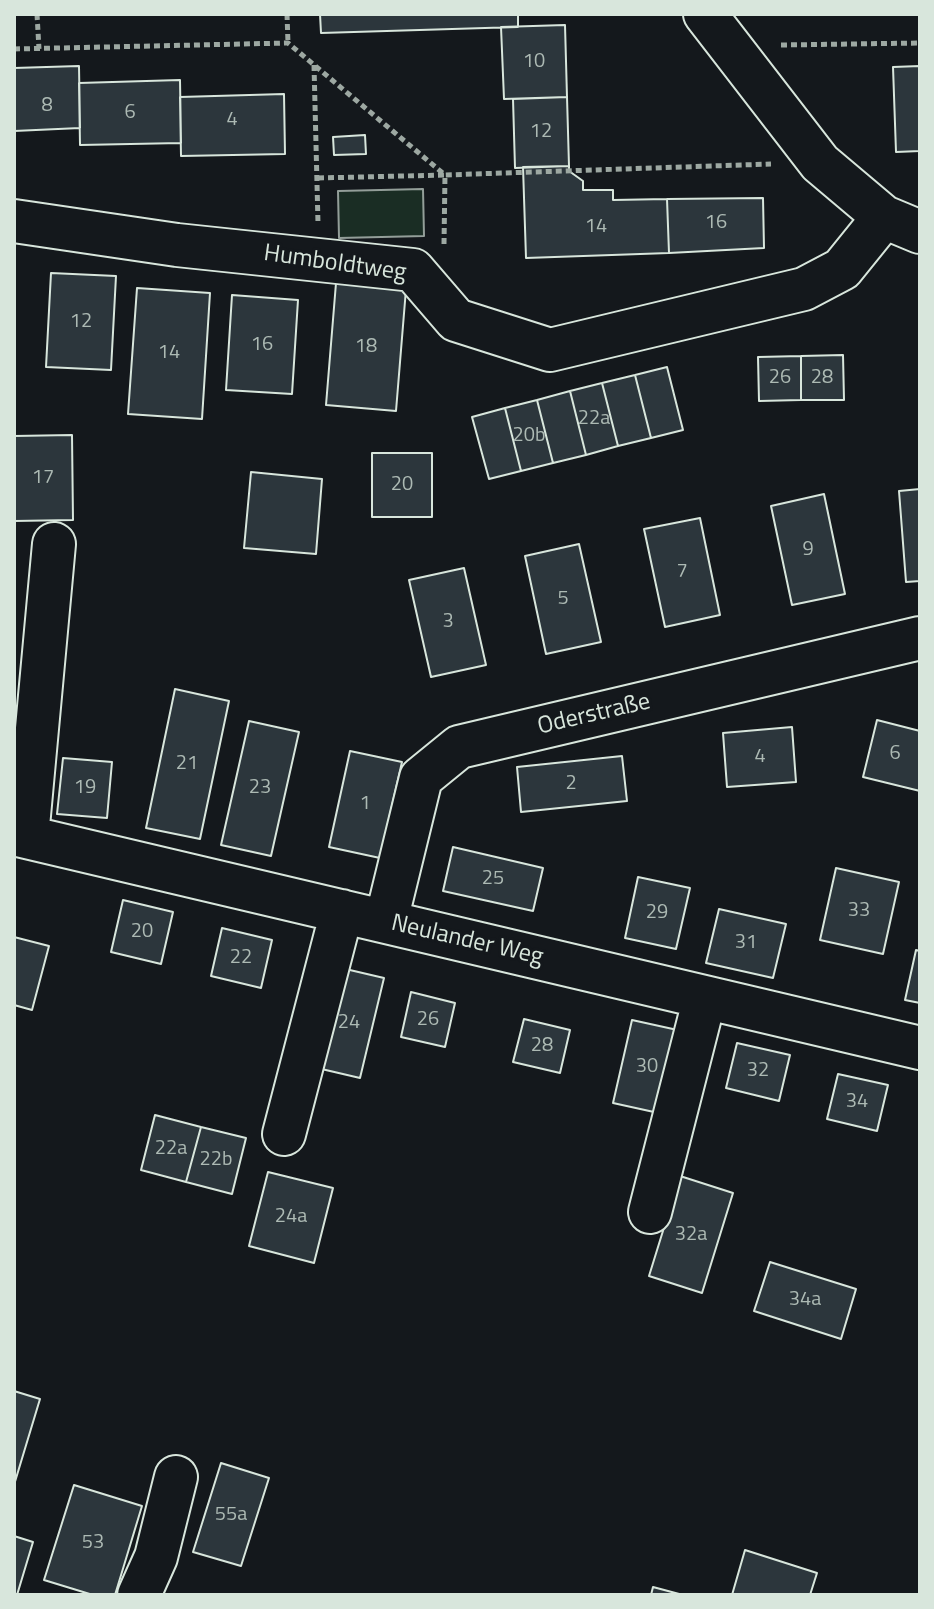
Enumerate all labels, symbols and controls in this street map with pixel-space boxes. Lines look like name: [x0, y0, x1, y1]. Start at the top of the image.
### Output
house number: 10: [523, 50, 545, 74]
house number: 8: [41, 94, 53, 118]
house number: 6: [124, 101, 136, 125]
house number: 4: [226, 108, 238, 132]
house number: 12: [530, 120, 552, 144]
house number: 16: [705, 211, 727, 235]
house number: 14: [585, 215, 607, 239]
street label: Humboldtweg: [262, 240, 408, 288]
house number: 12: [70, 310, 92, 334]
house number: 16: [251, 333, 273, 357]
house number: 18: [355, 335, 377, 359]
house number: 14: [158, 341, 180, 365]
house number: 26: [769, 366, 791, 390]
house number: 28: [811, 366, 833, 390]
house number: 22a: [578, 407, 610, 431]
house number: 20b: [513, 424, 545, 448]
house number: 17: [32, 466, 54, 490]
house number: 20: [391, 473, 413, 497]
house number: 9: [802, 538, 814, 562]
house number: 7: [676, 560, 688, 584]
house number: 5: [557, 587, 569, 611]
house number: 3: [442, 610, 454, 634]
street label: Oderstraße: [535, 688, 653, 742]
house number: 6: [889, 742, 901, 766]
house number: 4: [754, 745, 766, 769]
house number: 21: [176, 752, 198, 776]
house number: 2: [565, 772, 577, 796]
house number: 19: [74, 776, 96, 800]
house number: 23: [249, 776, 271, 800]
house number: 1: [359, 792, 371, 816]
house number: 25: [482, 867, 504, 891]
house number: 33: [848, 899, 870, 923]
house number: 29: [646, 901, 668, 925]
street label: Neulander Weg: [388, 910, 546, 972]
house number: 20: [131, 920, 153, 944]
house number: 31: [735, 931, 757, 955]
house number: 22: [230, 946, 252, 970]
house number: 26: [417, 1008, 439, 1032]
house number: 24: [338, 1011, 360, 1035]
house number: 28: [531, 1034, 553, 1058]
house number: 30: [636, 1055, 658, 1079]
house number: 32: [747, 1059, 769, 1083]
house number: 34: [846, 1090, 868, 1114]
house number: 22a: [155, 1137, 187, 1161]
house number: 22b: [200, 1148, 232, 1172]
house number: 24a: [275, 1205, 307, 1229]
house number: 32a: [675, 1223, 707, 1247]
house number: 34a: [789, 1288, 821, 1312]
house number: 55a: [215, 1503, 247, 1527]
house number: 53: [82, 1531, 104, 1555]

